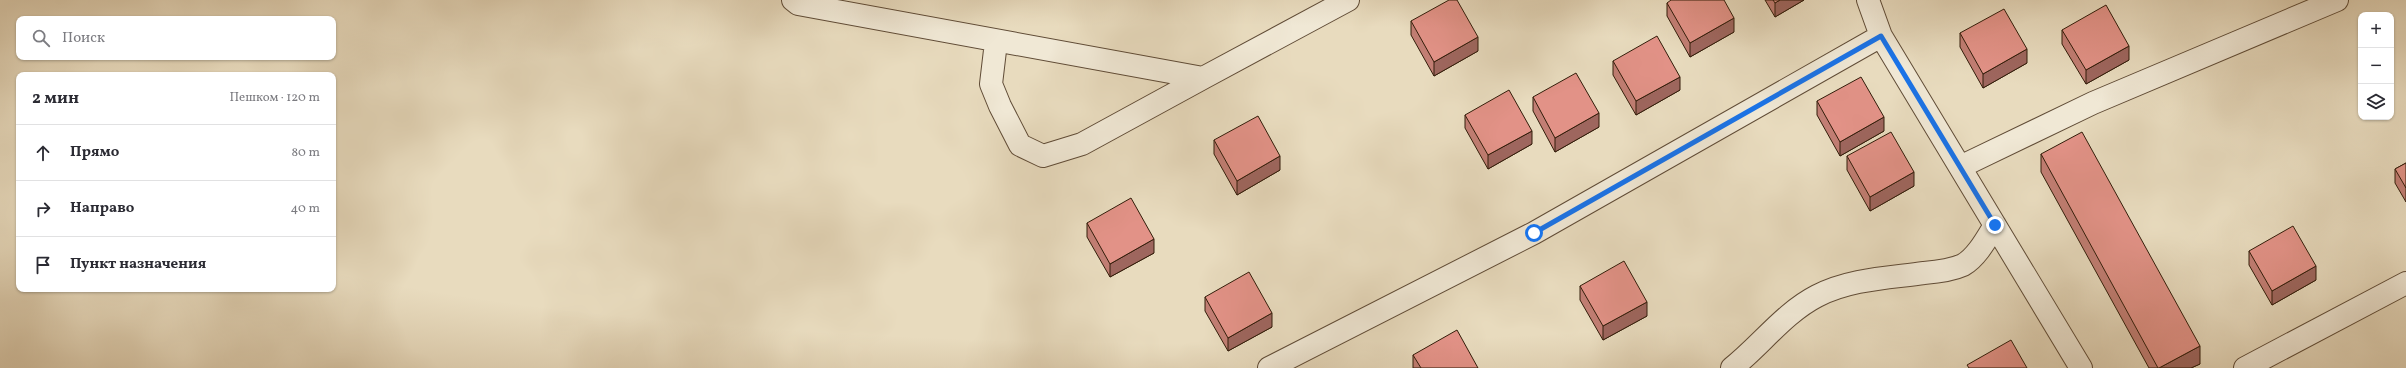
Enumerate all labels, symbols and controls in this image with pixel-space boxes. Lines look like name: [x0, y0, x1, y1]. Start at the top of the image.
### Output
map controls: [2358, 12, 2394, 120]
button: +: [2358, 12, 2394, 48]
search box: [16, 16, 336, 60]
icon: search: [30, 27, 52, 49]
text: Поиск: [62, 28, 105, 49]
button: −: [2358, 48, 2394, 84]
button: layers: [2358, 84, 2394, 120]
text: 2 мин: [32, 87, 79, 110]
text: Пешком · 120 m: [229, 89, 320, 107]
icon: ahead: [32, 142, 54, 164]
text: Прямо: [70, 142, 119, 163]
text: 80 m: [291, 144, 320, 162]
icon: right: [32, 198, 54, 220]
text: Направо: [70, 198, 134, 219]
text: 40 m: [291, 200, 320, 218]
route end: [1986, 216, 2004, 234]
route start: [1525, 224, 1543, 242]
icon: arrive: [32, 254, 54, 276]
text: Пункт назначения: [70, 254, 206, 275]

